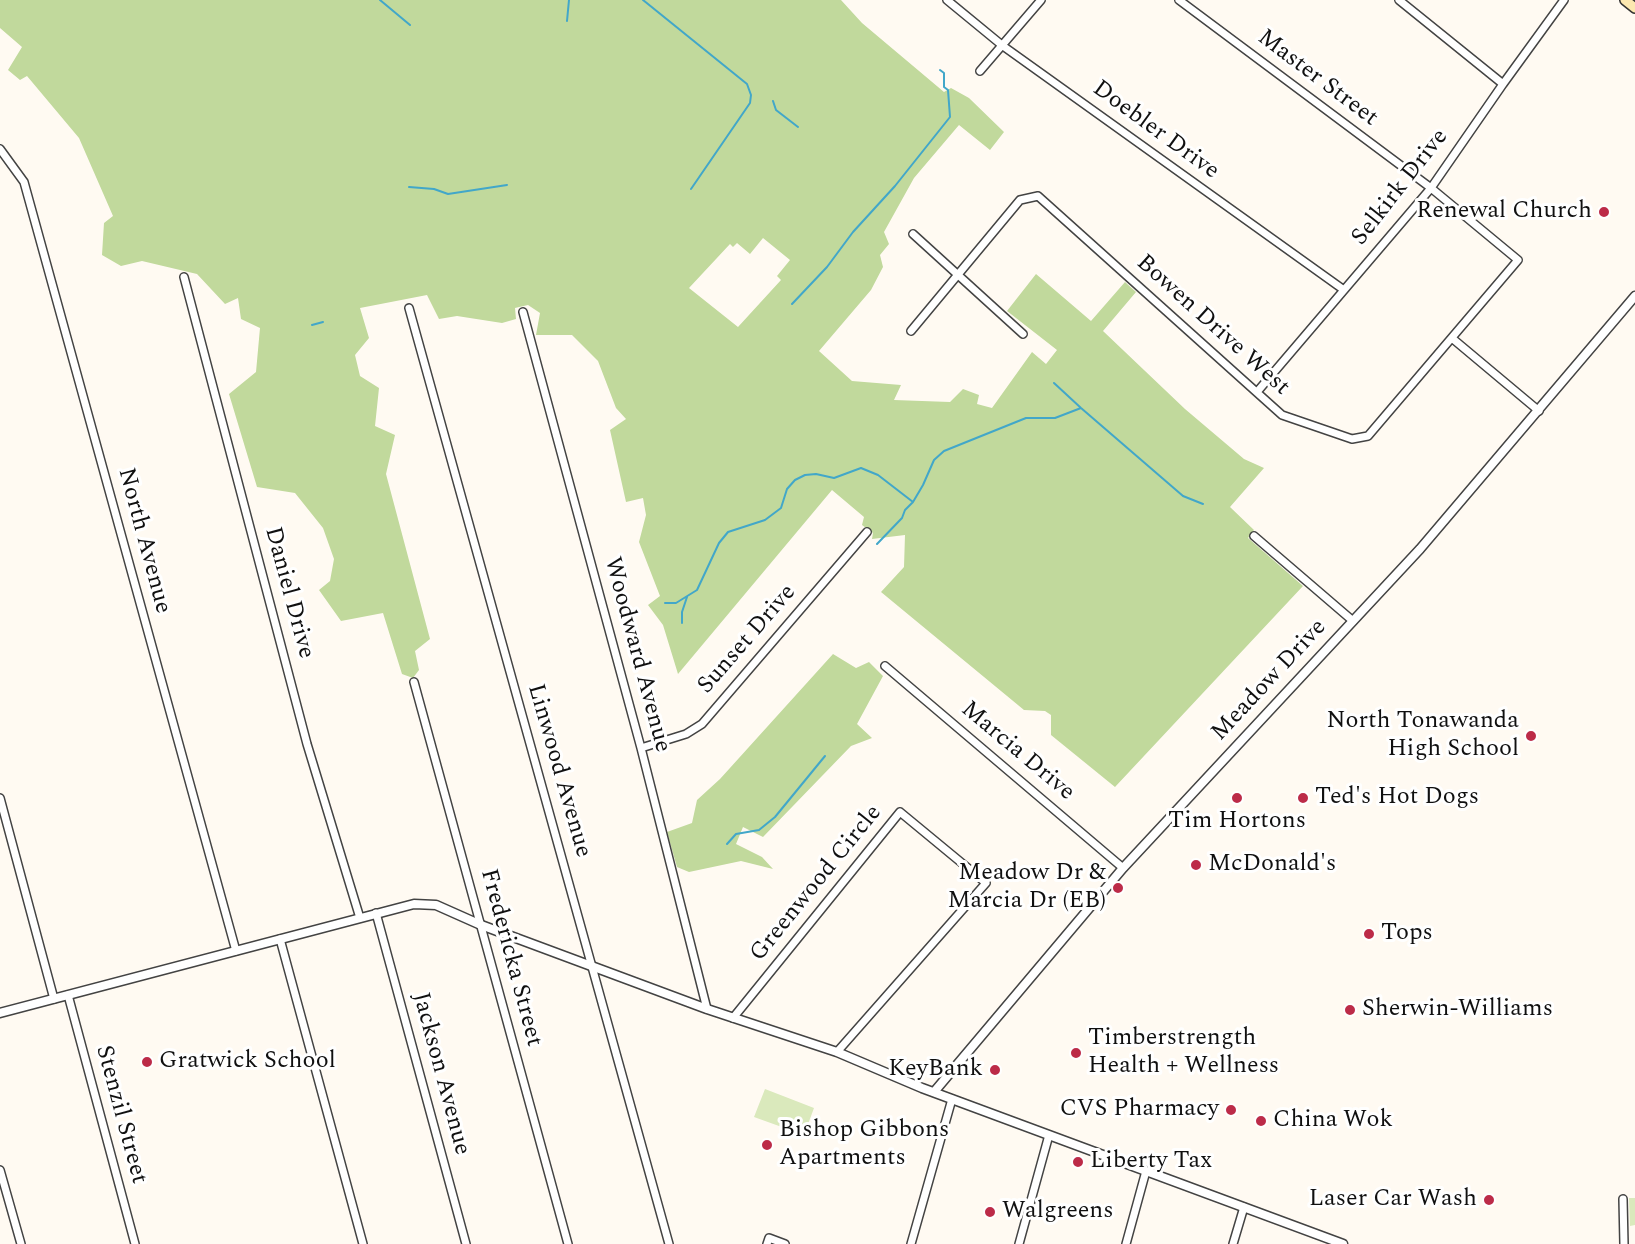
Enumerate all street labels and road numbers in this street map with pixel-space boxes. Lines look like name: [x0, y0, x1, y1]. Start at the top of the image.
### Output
street label: Master Street: [1251, 24, 1383, 134]
street label: Doebler Drive: [1086, 75, 1224, 187]
street label: Selkirk Drive: [1347, 124, 1455, 252]
street label: Bowen Drive West: [1129, 249, 1295, 403]
street label: North Avenue: [110, 465, 176, 617]
street label: Daniel Drive: [257, 524, 319, 662]
street label: Woodward Avenue: [596, 554, 676, 756]
street label: Sunset Drive: [693, 579, 803, 701]
street label: Meadow Drive: [1206, 614, 1334, 748]
street label: Linwood Avenue: [519, 681, 597, 861]
street label: Marcia Drive: [954, 696, 1080, 808]
street label: Greenwood Circle: [745, 800, 889, 968]
street label: Fredericka Street: [472, 866, 548, 1050]
street label: Jackson Avenue: [404, 989, 476, 1159]
street label: Stenzil Street: [88, 1043, 152, 1187]

